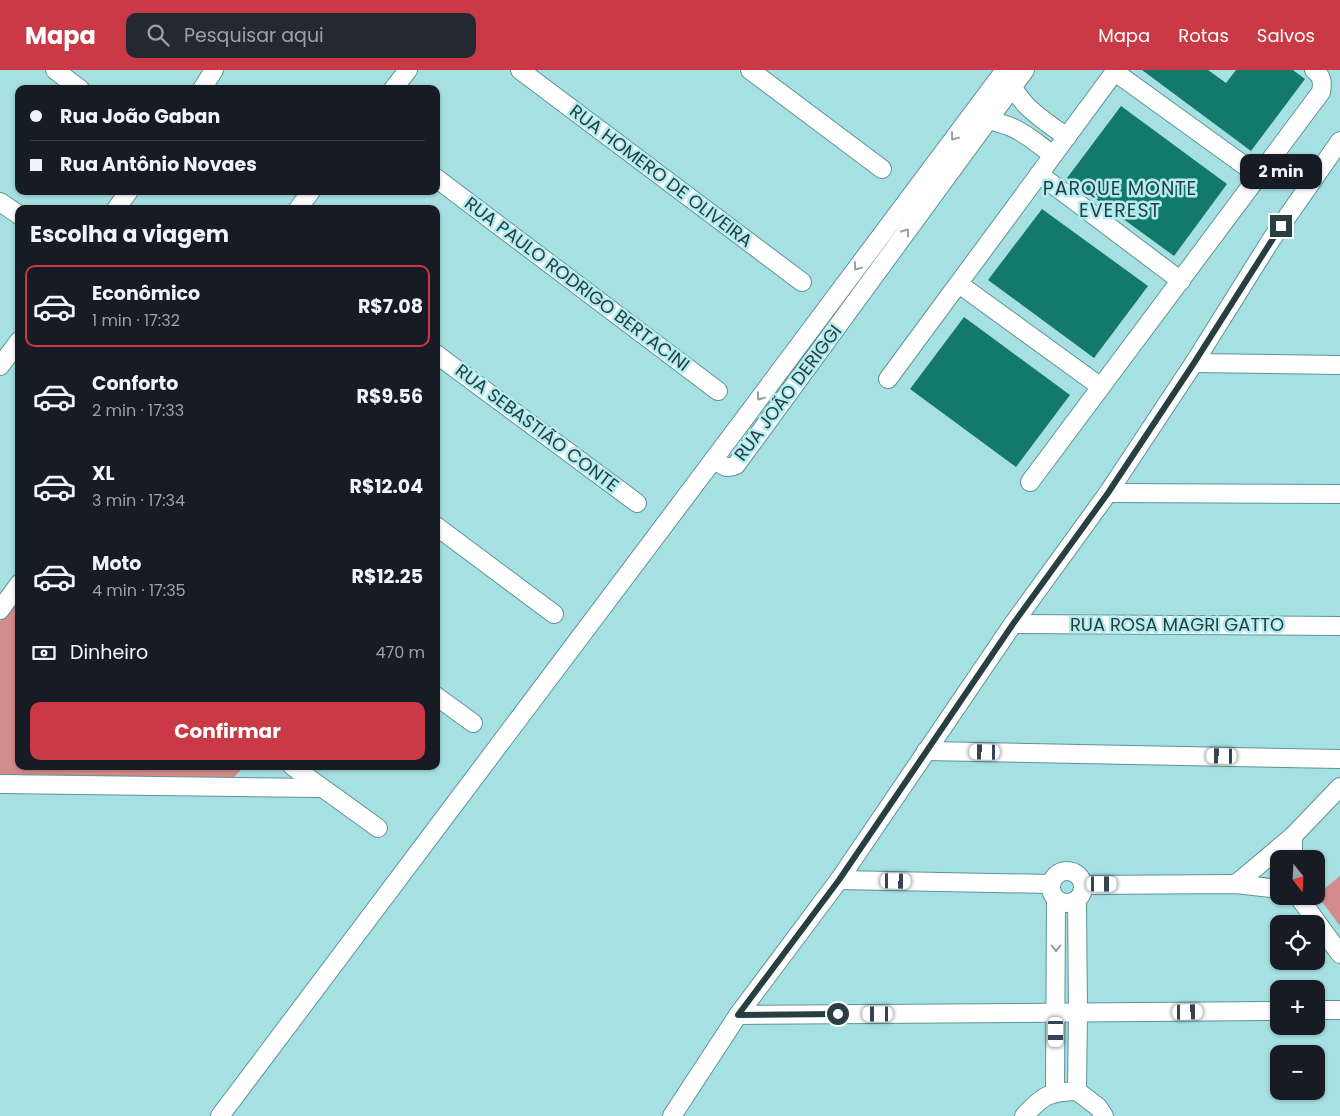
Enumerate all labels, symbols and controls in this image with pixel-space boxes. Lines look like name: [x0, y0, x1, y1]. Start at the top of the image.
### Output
search box: [126, 13, 476, 58]
text: Mapa: [25, 19, 96, 52]
icon: search: [144, 21, 172, 49]
text: Pesquisar aqui: [184, 22, 324, 49]
text: Mapa: [1098, 23, 1150, 48]
text: Rotas: [1178, 23, 1229, 48]
text: Salvos: [1257, 23, 1315, 48]
street label: RUA HOMERO DE OLIVEIRA: [565, 98, 758, 253]
text: Rua João Gaban: [60, 103, 220, 130]
one-way arrow: [952, 131, 960, 140]
text: Rua Antônio Novaes: [60, 151, 257, 178]
callout: 2 min: [1240, 154, 1322, 188]
text: 2 min: [1259, 160, 1303, 183]
district label: PARQUE MONTE EVEREST: [1043, 175, 1197, 224]
street label: RUA PAULO RODRIGO BERTACINI: [460, 191, 695, 377]
route end: [1270, 215, 1292, 237]
text: Escolha a viagem: [30, 219, 229, 250]
one-way arrow: [899, 229, 909, 238]
one-way arrow: [854, 261, 863, 271]
text: Econômico: [92, 280, 200, 307]
icon: car: [32, 284, 77, 329]
text: R$7.08: [358, 293, 423, 320]
text: 1 min · 17:32: [92, 309, 180, 332]
street label: RUA JOÃO DERIGGI: [728, 319, 847, 466]
street label: RUA SEBASTIÃO CONTE: [451, 358, 624, 497]
text: Conforto: [92, 370, 178, 397]
icon: car: [32, 374, 77, 419]
text: R$9.56: [357, 383, 423, 410]
one-way arrow: [757, 391, 766, 401]
text: 2 min · 17:33: [92, 399, 184, 422]
text: XL: [92, 460, 115, 487]
icon: car: [32, 464, 77, 509]
text: R$12.04: [350, 473, 423, 500]
text: 3 min · 17:34: [92, 489, 185, 512]
text: Moto: [92, 550, 141, 577]
icon: car: [32, 554, 77, 599]
text: R$12.25: [352, 563, 423, 590]
text: 4 min · 17:35: [92, 579, 186, 602]
street label: RUA ROSA MAGRI GATTO: [1070, 612, 1284, 637]
icon: cash: [30, 639, 58, 667]
text: Dinheiro: [70, 639, 148, 666]
text: 470 m: [375, 641, 425, 664]
button: Confirmar: [30, 702, 425, 760]
car: [969, 744, 1000, 760]
car: [1206, 748, 1237, 764]
north arrow: [1270, 850, 1325, 905]
map controls: [1270, 850, 1325, 1100]
car: [880, 873, 911, 889]
car: [1087, 877, 1117, 892]
button: locate: [1270, 915, 1325, 970]
one-way arrow: [1051, 944, 1061, 952]
button: +: [1270, 980, 1325, 1035]
route start: [827, 1003, 849, 1025]
car: [1172, 1004, 1203, 1020]
car: [863, 1007, 893, 1022]
car: [1048, 1017, 1063, 1047]
button: −: [1270, 1045, 1325, 1100]

